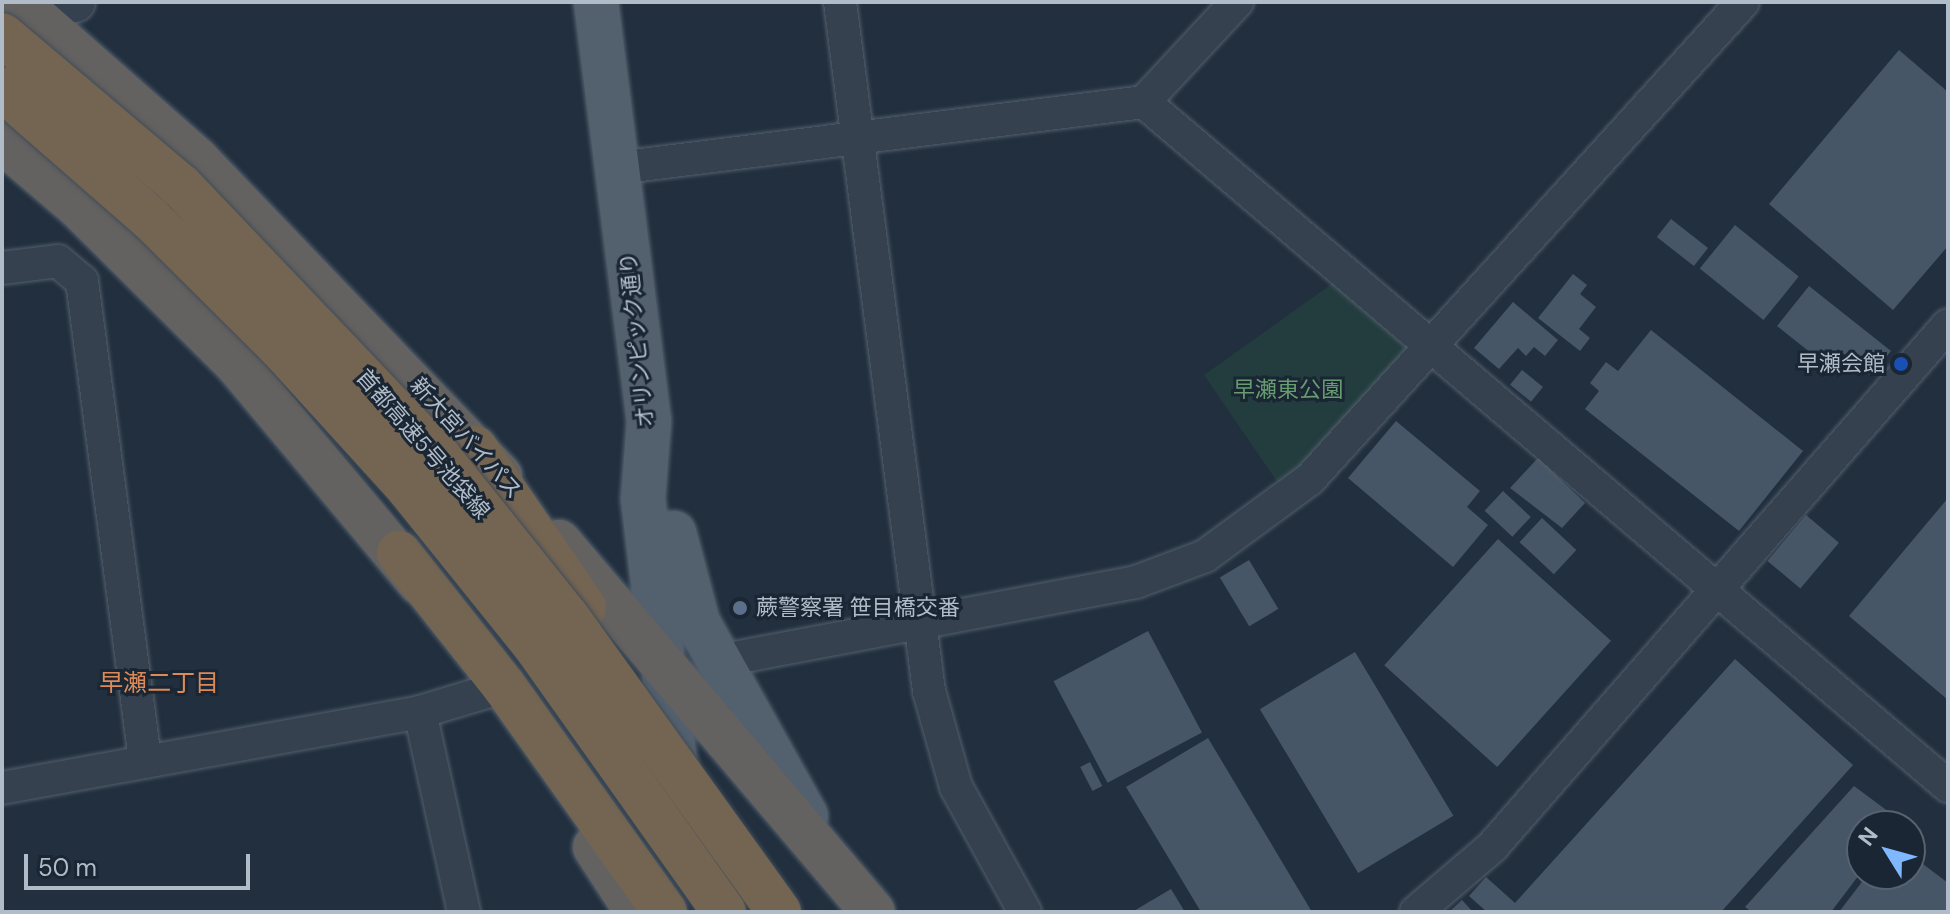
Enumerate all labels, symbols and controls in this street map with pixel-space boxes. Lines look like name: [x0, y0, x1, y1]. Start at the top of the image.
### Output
street label: オリンピック通り: [615, 251, 659, 429]
place label: 早瀬会館: [1797, 351, 1885, 377]
marker: 早瀬会館: [1892, 355, 1910, 373]
street label: 首都高速5号池袋線: [351, 364, 495, 524]
street label: 新大宮バイパス: [405, 372, 527, 504]
park label: 早瀬東公園: [1233, 377, 1343, 403]
place label: 蕨警察署 笹目橋交番: [756, 595, 960, 621]
marker: 蕨警察署 笹目橋交番: [731, 599, 749, 617]
district label: 早瀬二丁目: [99, 669, 219, 697]
north arrow: [1846, 810, 1926, 890]
text: N: [1852, 821, 1884, 852]
scale bar: [28, 838, 254, 888]
text: 50 m: [38, 852, 97, 883]

